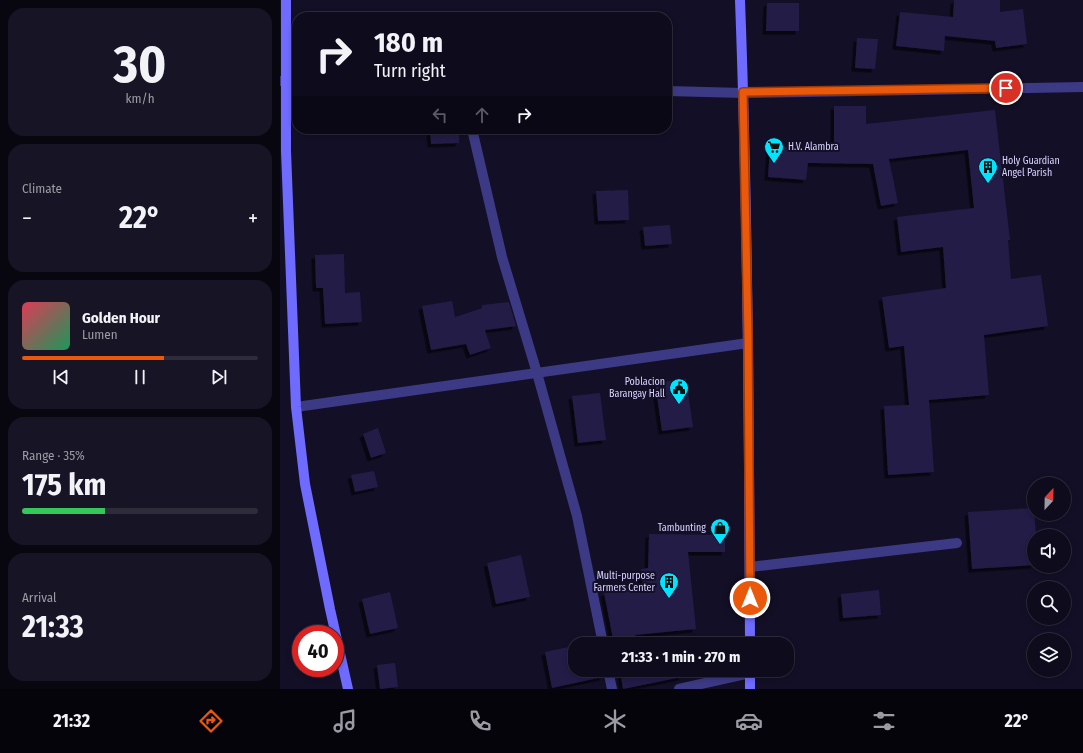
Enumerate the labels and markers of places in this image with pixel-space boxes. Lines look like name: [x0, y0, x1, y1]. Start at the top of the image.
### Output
pin: [989, 71, 1023, 105]
supermarket icon: H.V. Alambra: [763, 136, 785, 164]
place label: H.V. Alambra: [788, 141, 839, 153]
place label: Holy Guardian Angel Parish: [1002, 155, 1060, 179]
building icon: Holy Guardian Angel Parish: [977, 156, 999, 184]
place label: Poblacion Barangay Hall: [609, 376, 665, 400]
public building icon: Poblacion Barangay Hall: [668, 377, 690, 405]
shop icon: Tambunting: [709, 517, 731, 545]
place label: Tambunting: [658, 522, 706, 534]
place label: Multi-purpose Farmers Center: [594, 570, 655, 594]
building icon: Multi-purpose Farmers Center: [658, 571, 680, 599]

